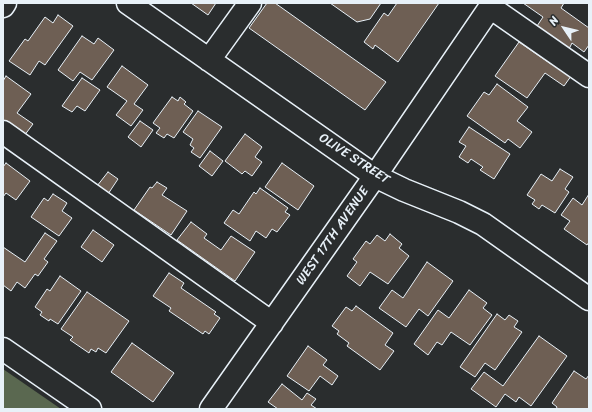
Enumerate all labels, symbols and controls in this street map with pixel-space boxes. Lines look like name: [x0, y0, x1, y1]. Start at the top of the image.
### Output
north arrow: [544, 8, 584, 48]
text: N: [544, 12, 564, 29]
street label: OLIVE STREET: [316, 130, 392, 188]
street label: WEST 17TH AVENUE: [293, 184, 373, 288]

